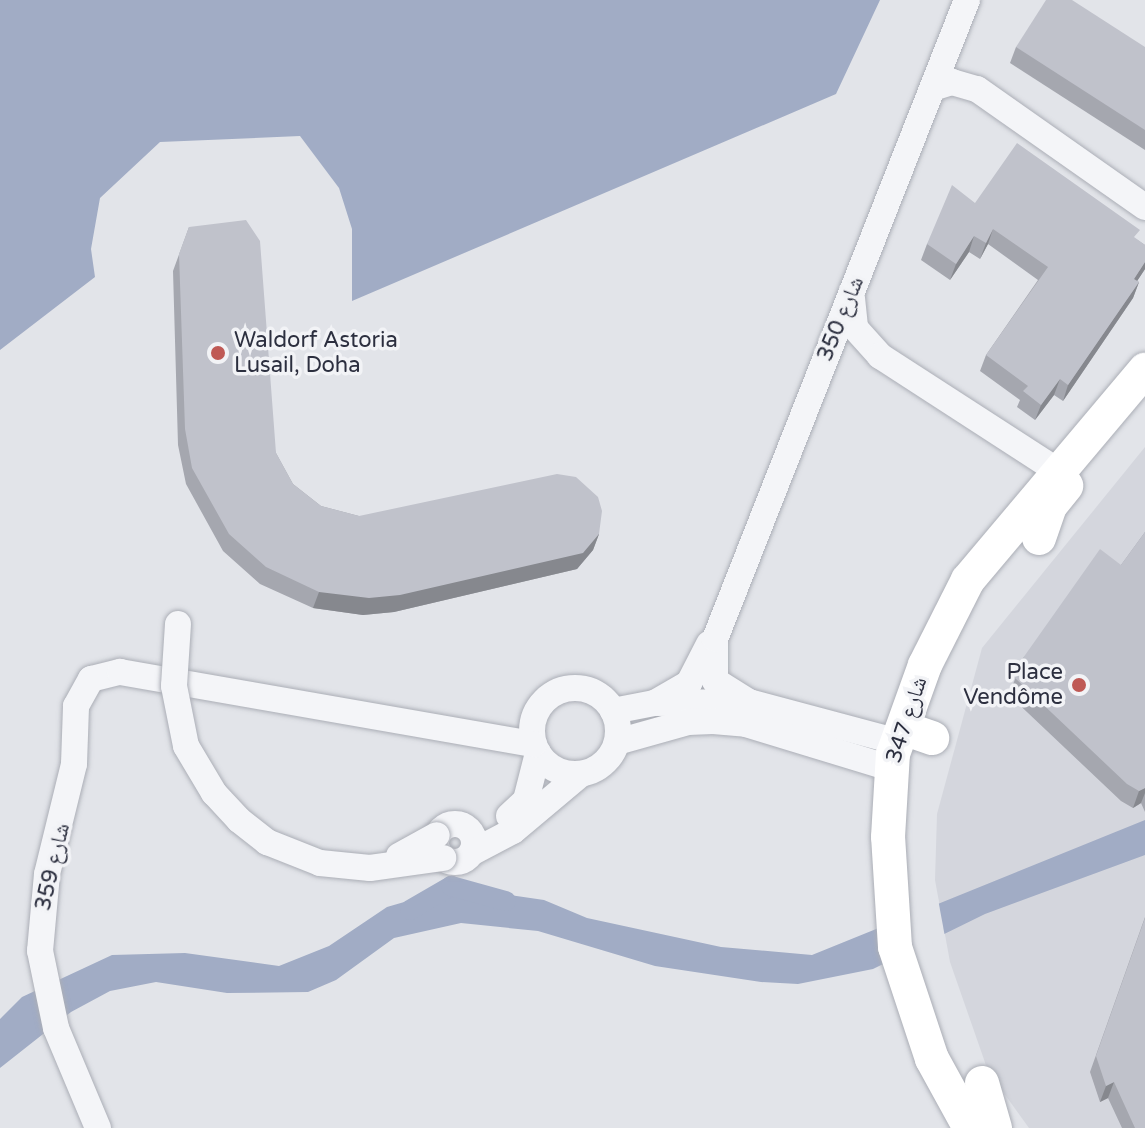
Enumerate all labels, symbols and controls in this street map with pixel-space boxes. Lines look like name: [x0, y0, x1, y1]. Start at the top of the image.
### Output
street label: شارع 350: [812, 273, 870, 365]
place label: Waldorf Astoria Lusail, Doha: [234, 327, 398, 378]
marker: Waldorf Astoria Lusail, Doha: [209, 344, 227, 362]
place label: Place Vendôme: [963, 659, 1063, 710]
street label: شارع 347: [881, 674, 933, 766]
marker: Place Vendôme: [1070, 676, 1088, 694]
street label: شارع 359: [30, 821, 76, 913]

